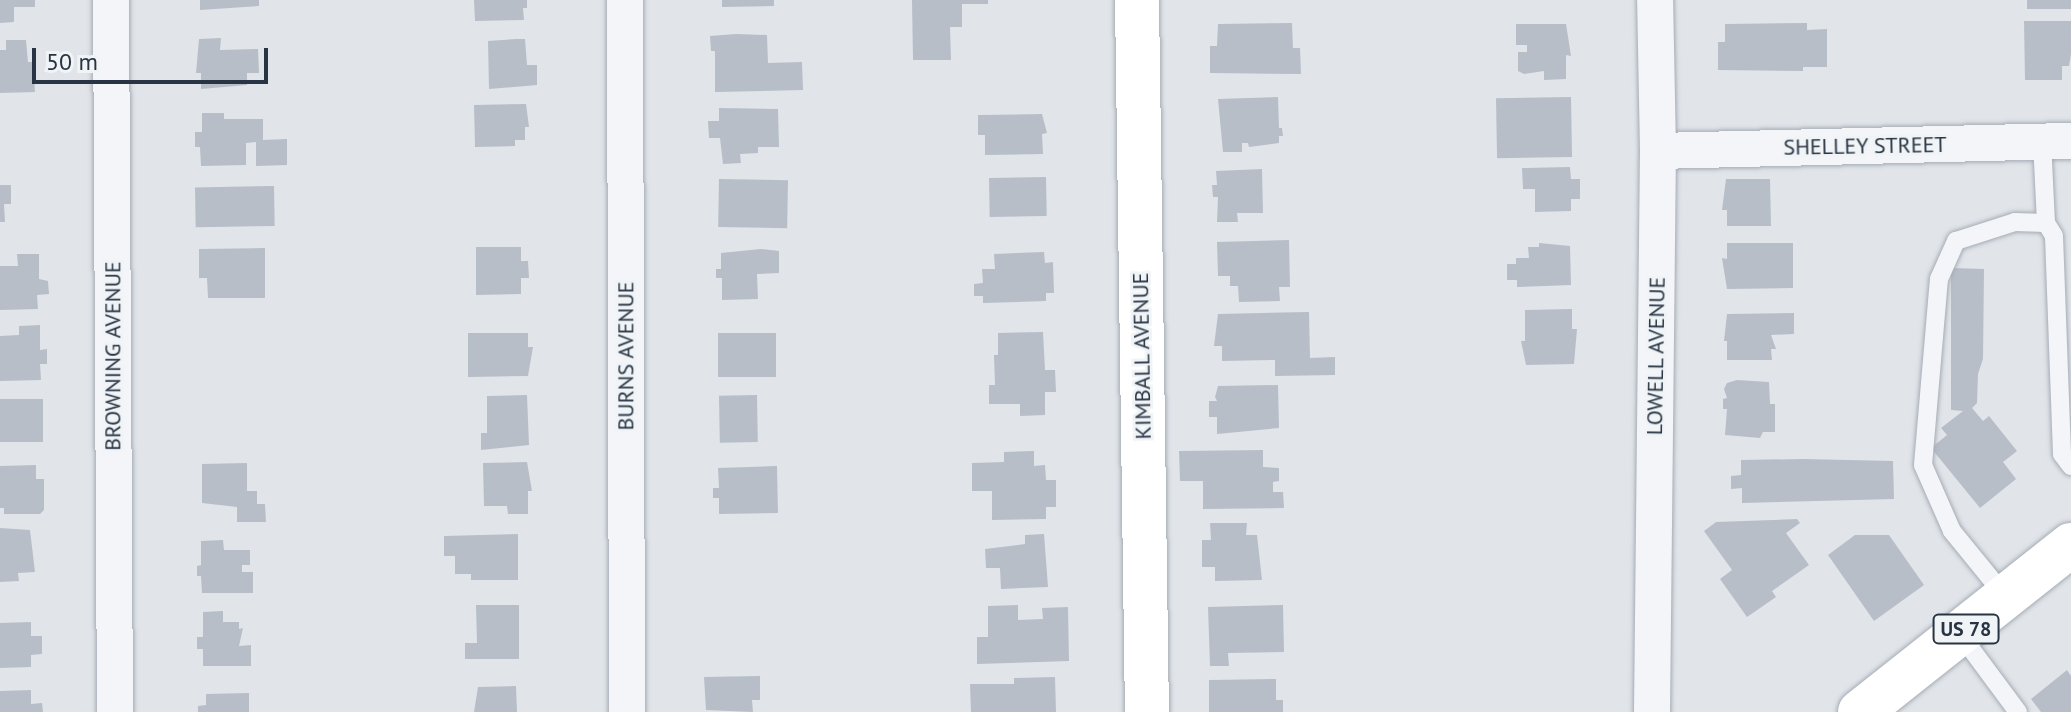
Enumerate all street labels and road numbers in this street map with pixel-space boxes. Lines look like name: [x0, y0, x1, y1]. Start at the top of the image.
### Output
street label: SHELLEY STREET: [1783, 131, 1947, 161]
street label: BROWNING AVENUE: [100, 261, 126, 451]
street label: KIMBALL AVENUE: [1127, 271, 1157, 441]
street label: LOWELL AVENUE: [1641, 276, 1671, 436]
street label: BURNS AVENUE: [613, 281, 639, 431]
road number: US 78: [1932, 613, 2000, 645]

